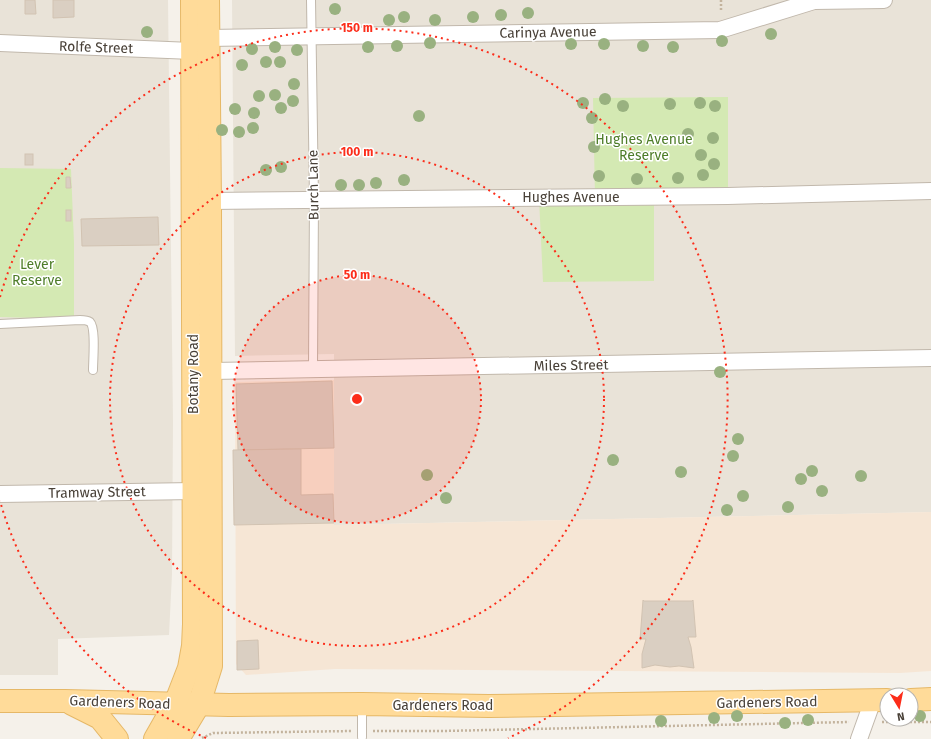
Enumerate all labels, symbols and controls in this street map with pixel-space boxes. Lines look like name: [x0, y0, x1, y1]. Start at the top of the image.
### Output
text: 150 m: [341, 21, 373, 35]
street label: Carinya Avenue: [499, 23, 597, 42]
street label: Rolfe Street: [58, 38, 134, 57]
park label: Hughes Avenue Reserve: [595, 131, 693, 164]
text: 100 m: [341, 145, 373, 159]
street label: Burch Lane: [304, 150, 323, 220]
street label: Hughes Avenue: [522, 189, 620, 206]
park label: Lever Reserve: [12, 256, 62, 289]
text: 50 m: [344, 268, 370, 282]
street label: Botany Road: [185, 334, 202, 414]
street label: Miles Street: [533, 356, 609, 375]
centre of rings: [350, 392, 364, 406]
street label: Tramway Street: [48, 483, 147, 502]
north arrow: [879, 687, 919, 727]
street label: Gardeners Road: [69, 692, 171, 713]
street label: Gardeners Road: [716, 693, 818, 712]
street label: Gardeners Road: [393, 697, 494, 714]
text: N: [896, 709, 905, 723]

